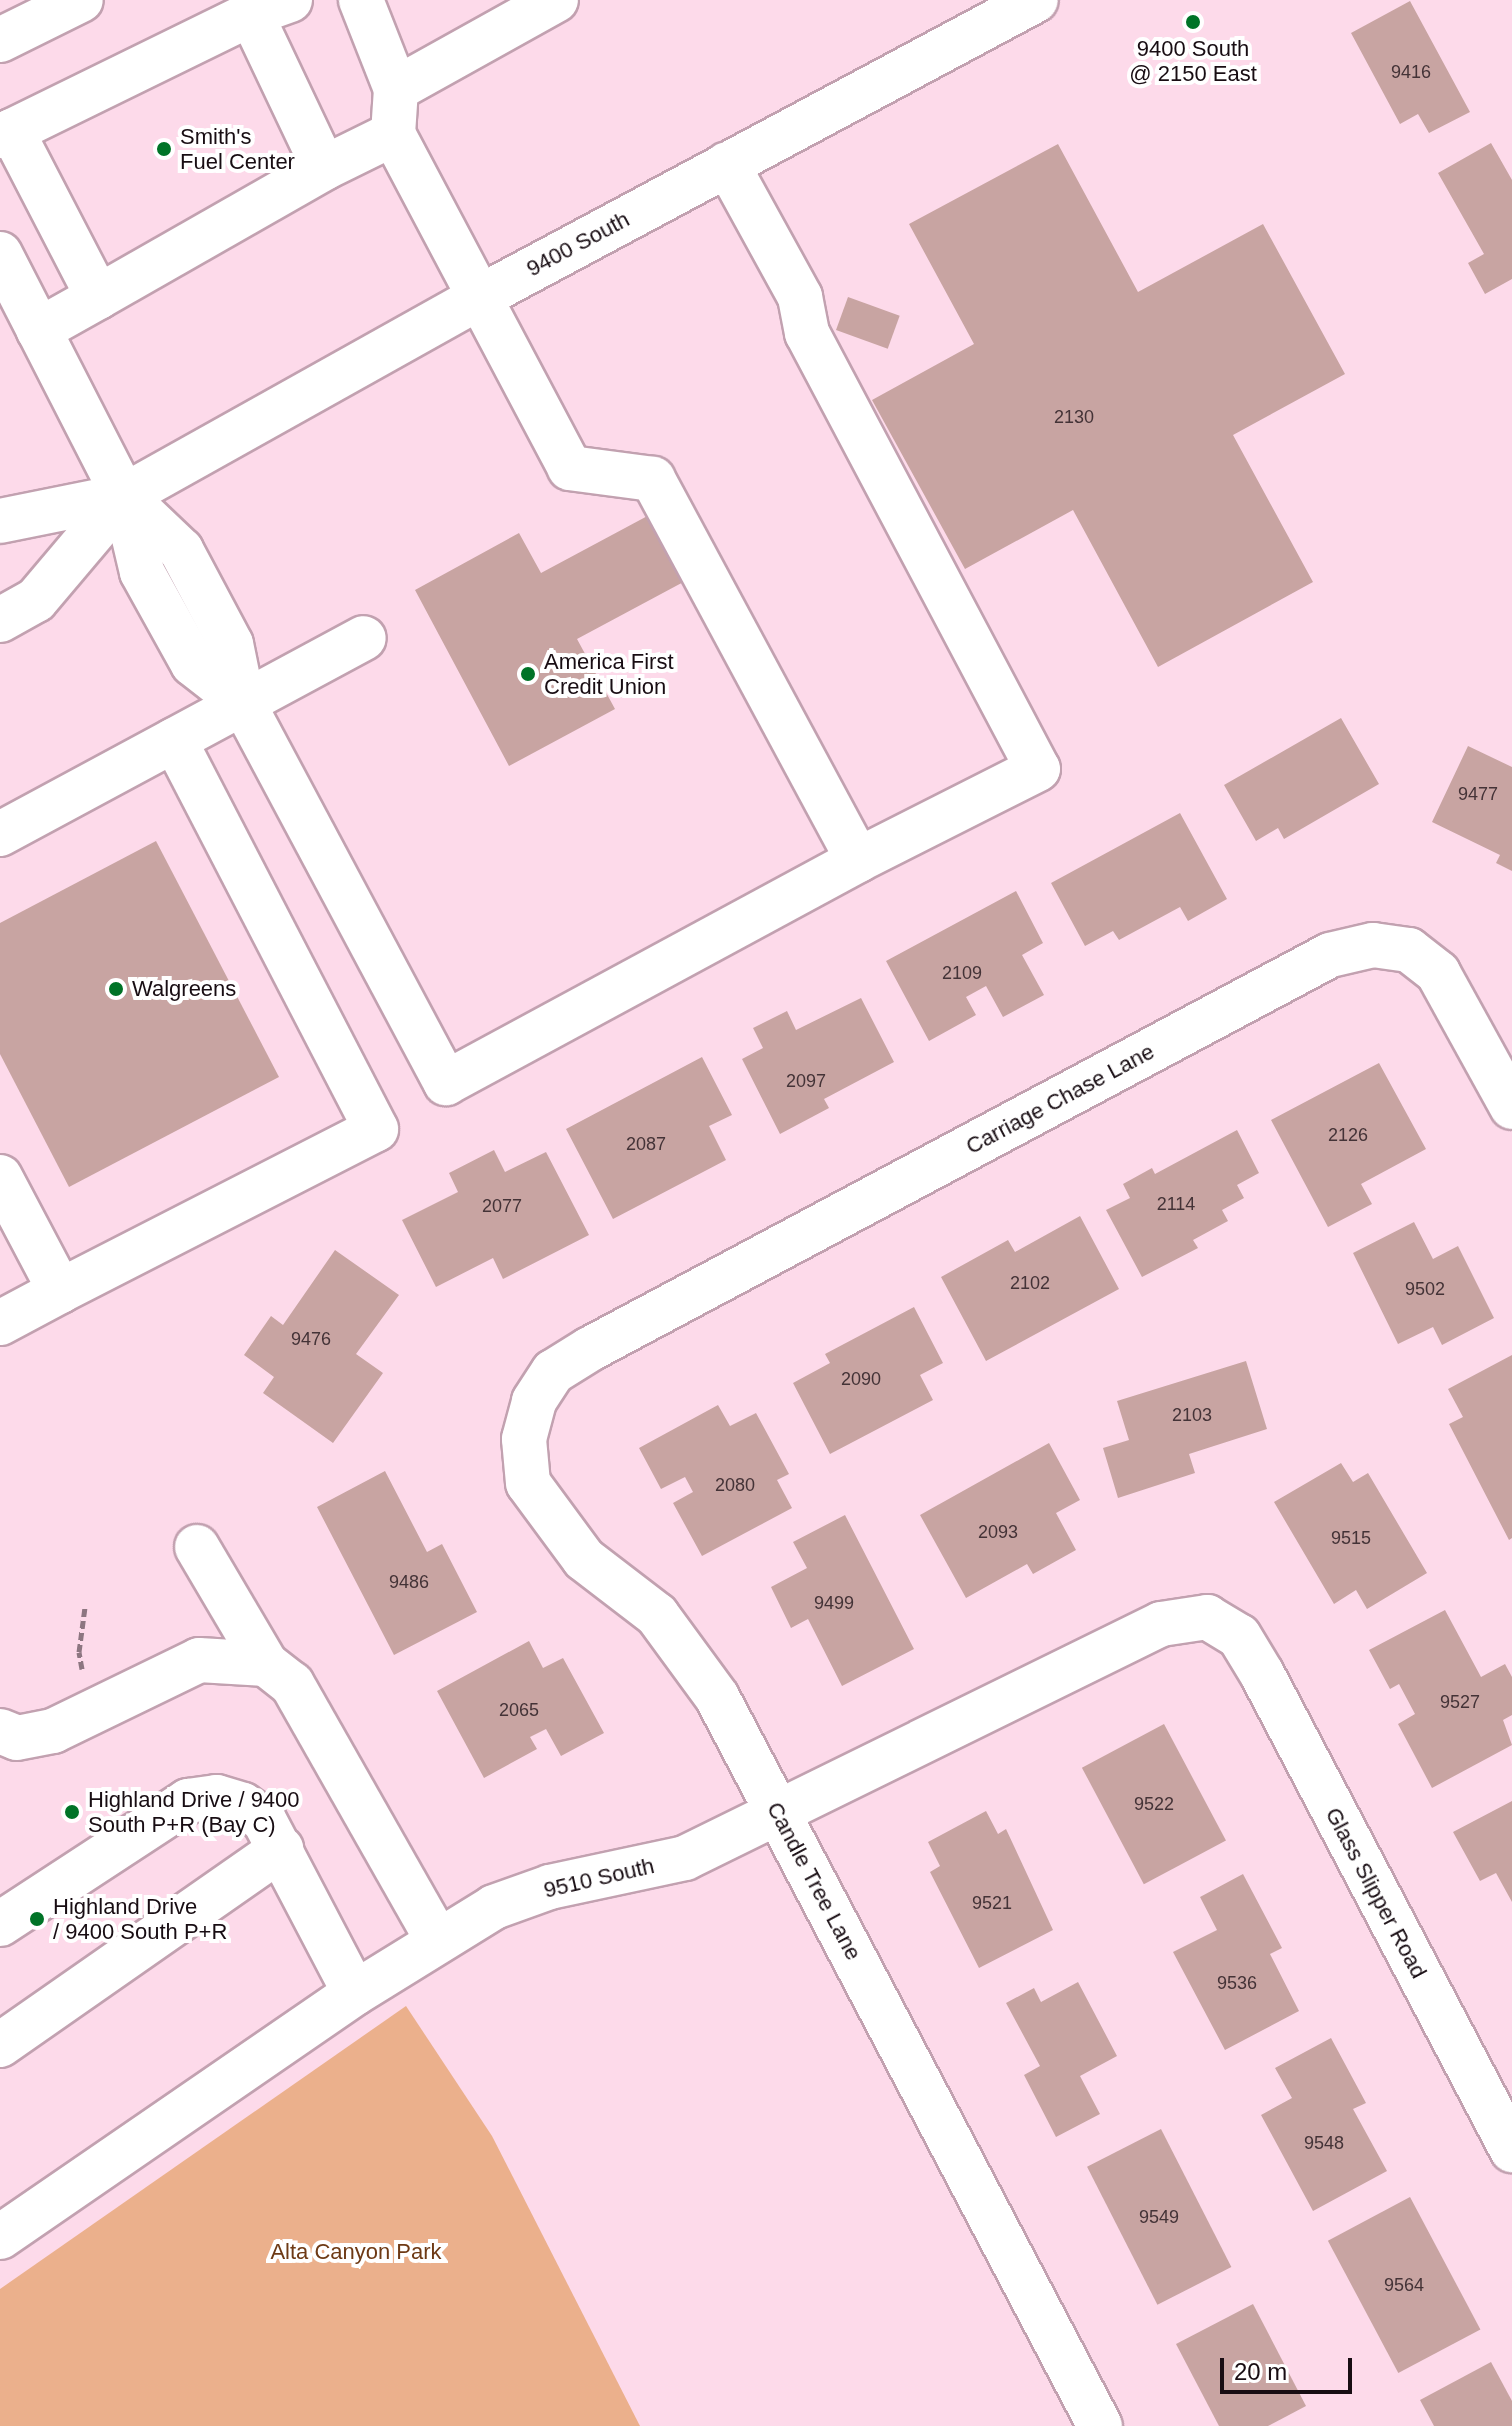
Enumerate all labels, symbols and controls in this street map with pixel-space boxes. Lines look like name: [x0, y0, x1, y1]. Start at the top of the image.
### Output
marker: 9400 South @ 2150 East: [1184, 13, 1202, 31]
place label: 9400 South @ 2150 East: [1129, 35, 1257, 86]
house number: 9416: [1391, 61, 1431, 83]
place label: Smith's Fuel Center: [180, 123, 295, 174]
marker: Smith's Fuel Center: [155, 140, 173, 158]
street label: 9400 South: [522, 206, 634, 282]
house number: 2130: [1054, 406, 1094, 428]
place label: America First Credit Union: [544, 648, 674, 700]
marker: America First Credit Union: [519, 665, 537, 683]
house number: 9477: [1458, 783, 1498, 805]
house number: 2109: [942, 962, 982, 984]
place label: Walgreens: [132, 976, 236, 1002]
marker: Walgreens: [107, 980, 125, 998]
street label: Carriage Chase Lane: [961, 1038, 1159, 1160]
house number: 2097: [786, 1070, 826, 1092]
house number: 2126: [1328, 1124, 1368, 1146]
house number: 2087: [626, 1133, 666, 1155]
house number: 2114: [1157, 1193, 1195, 1215]
house number: 2077: [482, 1195, 522, 1217]
house number: 2102: [1010, 1272, 1050, 1294]
house number: 9502: [1405, 1278, 1445, 1300]
house number: 9476: [291, 1328, 331, 1350]
house number: 2090: [841, 1368, 881, 1390]
house number: 2103: [1172, 1404, 1212, 1426]
house number: 2080: [715, 1474, 755, 1496]
house number: 2093: [978, 1521, 1018, 1543]
house number: 9515: [1331, 1527, 1371, 1549]
house number: 9486: [389, 1571, 429, 1593]
house number: 9499: [814, 1592, 854, 1614]
house number: 9527: [1440, 1691, 1480, 1713]
house number: 2065: [499, 1699, 539, 1721]
place label: Highland Drive / 9400 South P+R (Bay C): [88, 1786, 300, 1838]
house number: 9522: [1134, 1793, 1174, 1815]
street label: Candle Tree Lane: [761, 1797, 867, 1965]
marker: Highland Drive / 9400 South P+R (Bay C): [63, 1803, 81, 1821]
street label: Glass Slipper Road: [1320, 1803, 1432, 1983]
street label: 9510 South: [541, 1852, 657, 1904]
house number: 9521: [972, 1892, 1012, 1914]
place label: Highland Drive / 9400 South P+R: [53, 1893, 227, 1944]
marker: Highland Drive / 9400 South P+R: [28, 1910, 46, 1928]
house number: 9536: [1217, 1972, 1257, 1994]
house number: 9548: [1304, 2132, 1344, 2154]
house number: 9549: [1139, 2206, 1179, 2228]
park label: Alta Canyon Park: [270, 2239, 442, 2265]
house number: 9564: [1384, 2274, 1424, 2296]
scale bar: [1224, 2342, 1356, 2392]
text: 20 m: [1234, 2358, 1287, 2385]

